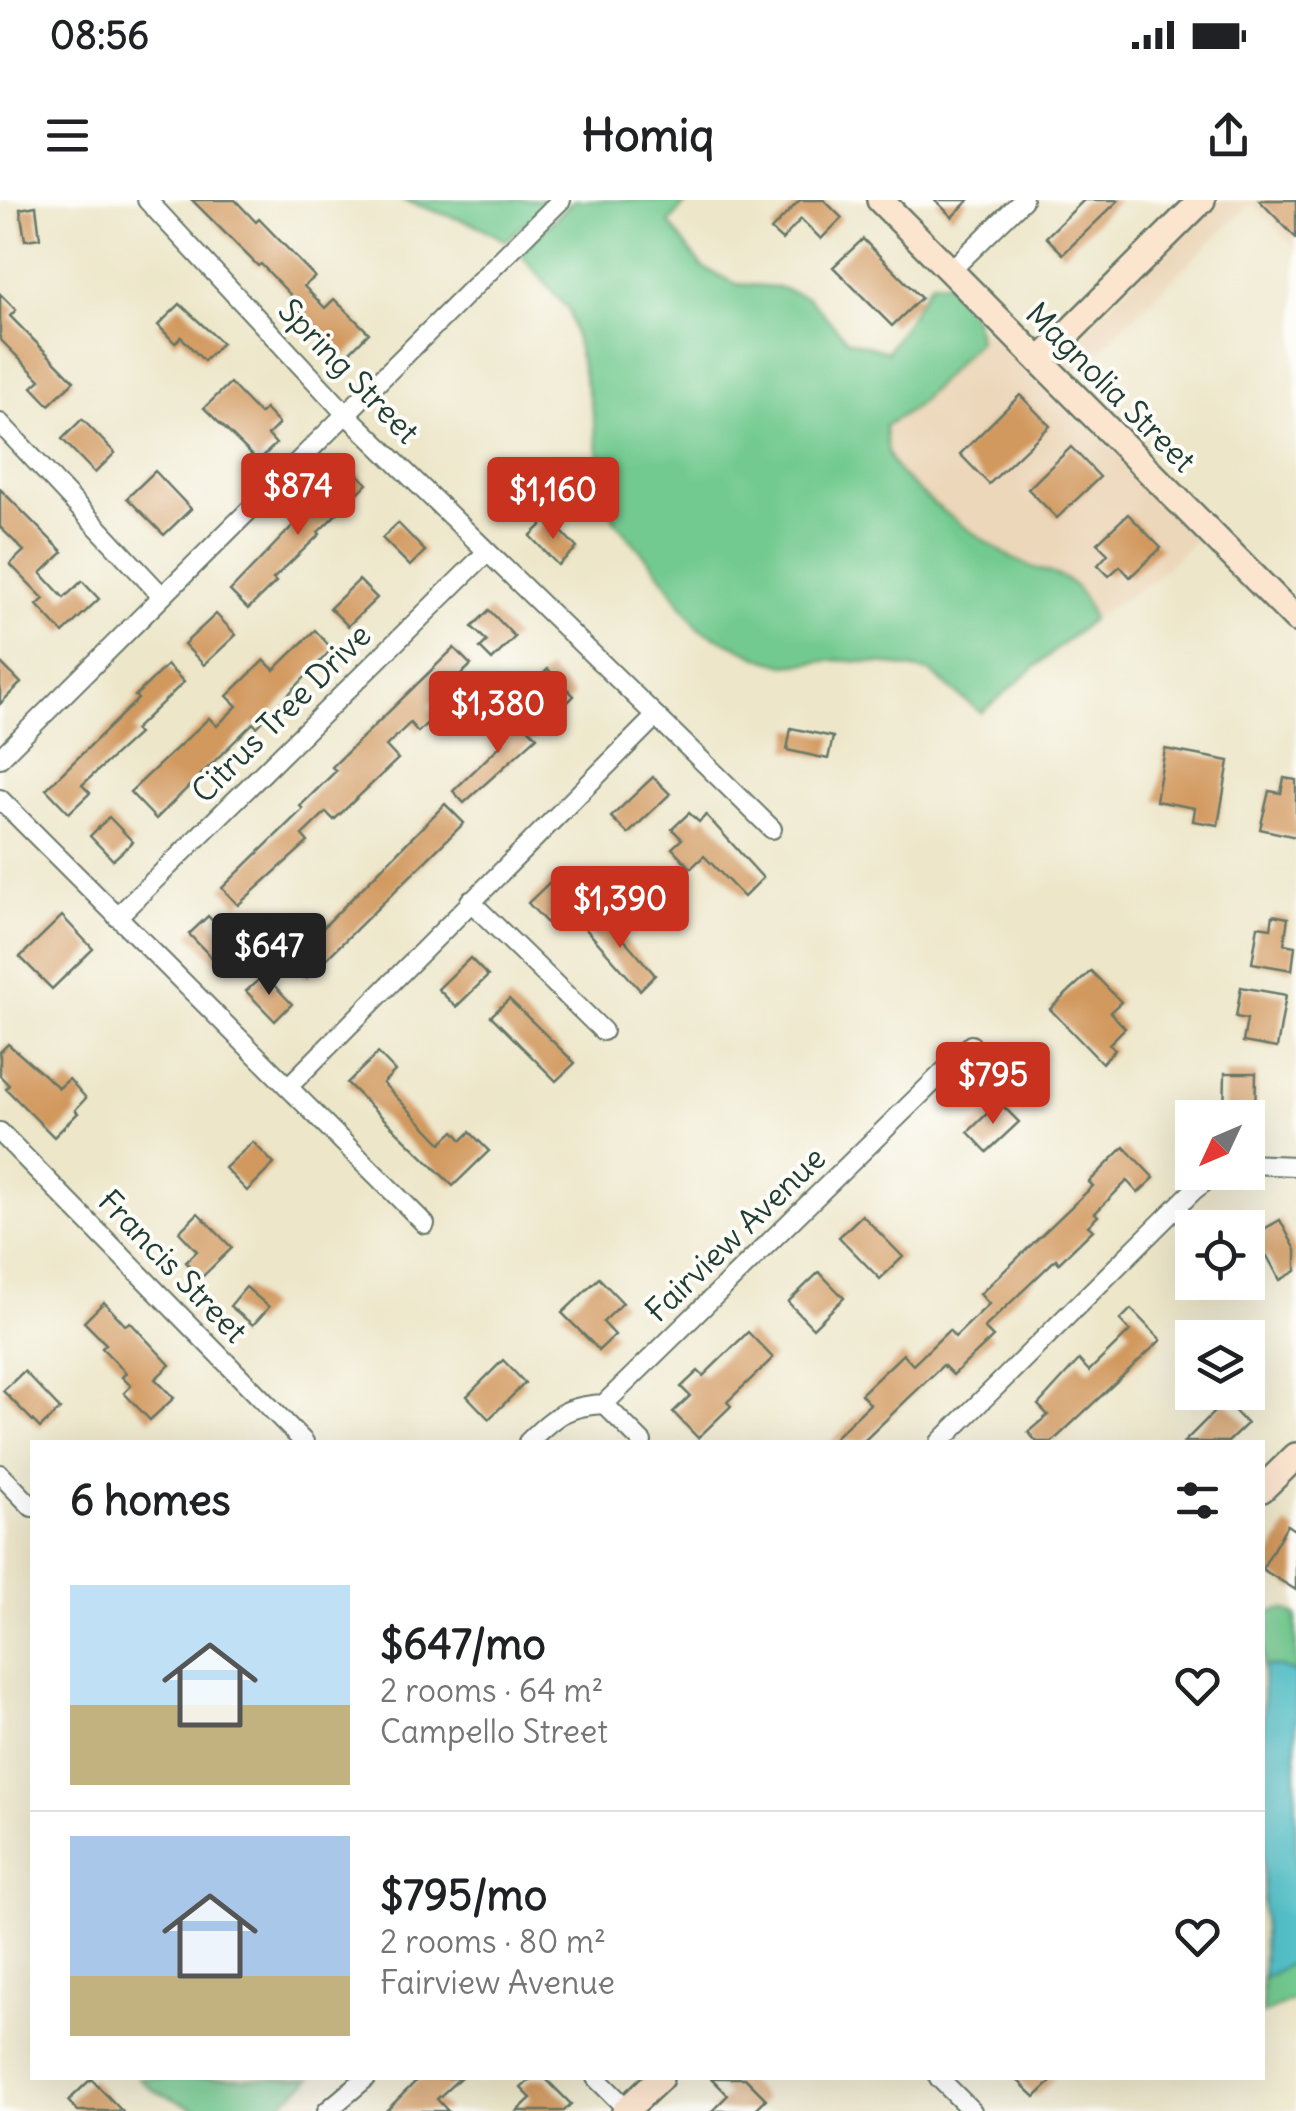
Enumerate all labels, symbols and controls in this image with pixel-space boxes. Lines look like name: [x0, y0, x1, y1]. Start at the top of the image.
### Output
text: 08:56: [50, 12, 149, 59]
text: Homiq: [582, 107, 714, 163]
icon: menu: [40, 108, 95, 163]
icon: share: [1201, 108, 1256, 163]
street label: Spring Street: [270, 290, 428, 452]
street label: Magnolia Street: [1017, 293, 1205, 481]
pin: $874: [239, 453, 357, 538]
pin: $1,160: [472, 457, 634, 542]
text: $874: [263, 465, 333, 506]
text: $1,160: [509, 469, 597, 510]
street label: Citrus Tree Drive: [183, 615, 379, 811]
pin: $1,380: [417, 671, 579, 756]
text: $1,380: [451, 683, 545, 724]
pin: $1,390: [539, 866, 701, 951]
text: $1,390: [573, 878, 667, 919]
pin: $647: [210, 913, 328, 998]
text: $647: [234, 925, 304, 966]
pin: $795: [934, 1042, 1052, 1127]
text: $795: [958, 1054, 1028, 1095]
north arrow: [1175, 1100, 1265, 1190]
map controls: [1175, 1100, 1265, 1410]
street label: Fairview Avenue: [636, 1138, 834, 1330]
street label: Francis Street: [90, 1181, 256, 1351]
button: locate: [1175, 1210, 1265, 1300]
button: layers: [1175, 1320, 1265, 1410]
icon: filters: [1170, 1473, 1225, 1528]
text: 6 homes: [70, 1474, 231, 1526]
text: $647/mo: [380, 1618, 546, 1670]
icon: home: [150, 1625, 270, 1745]
icon: heart: [1170, 1658, 1225, 1713]
text: 2 rooms · 64 m²: [380, 1670, 603, 1711]
text: Campello Street: [380, 1711, 608, 1752]
text: $795/mo: [380, 1869, 547, 1921]
icon: home: [150, 1876, 270, 1996]
icon: heart: [1170, 1909, 1225, 1964]
text: 2 rooms · 80 m²: [380, 1921, 606, 1962]
text: Fairview Avenue: [380, 1962, 615, 2003]

